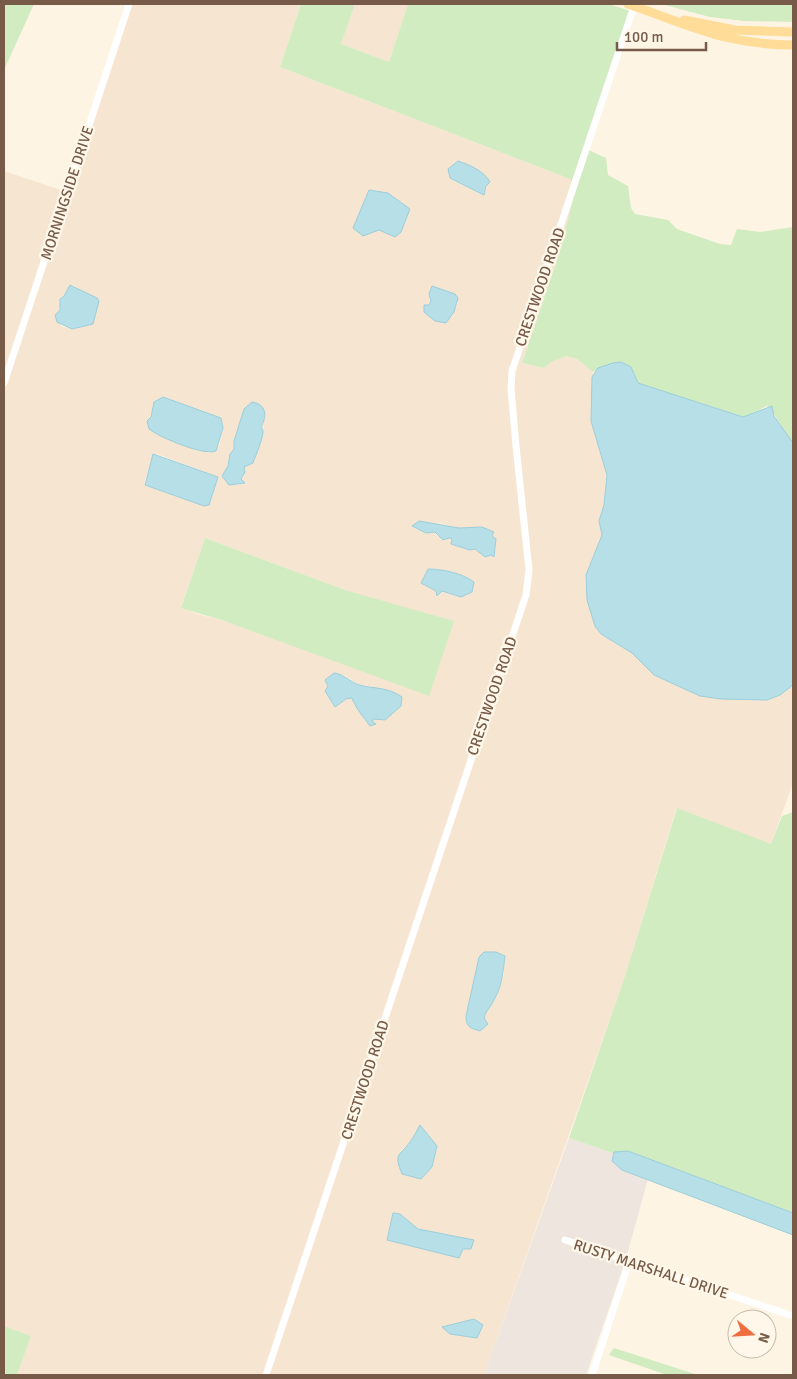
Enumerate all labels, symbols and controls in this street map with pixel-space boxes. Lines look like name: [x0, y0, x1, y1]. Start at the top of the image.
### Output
scale bar: [617, 20, 706, 52]
text: 100 m: [624, 28, 664, 46]
street label: MORNINGSIDE DRIVE: [37, 124, 97, 262]
street label: CRESTWOOD ROAD: [511, 225, 569, 349]
street label: CRESTWOOD ROAD: [463, 634, 521, 758]
street label: CRESTWOOD ROAD: [337, 1018, 393, 1142]
street label: RUSTY MARSHALL DRIVE: [571, 1235, 731, 1303]
north arrow: [727, 1309, 777, 1359]
text: N: [754, 1331, 773, 1345]

